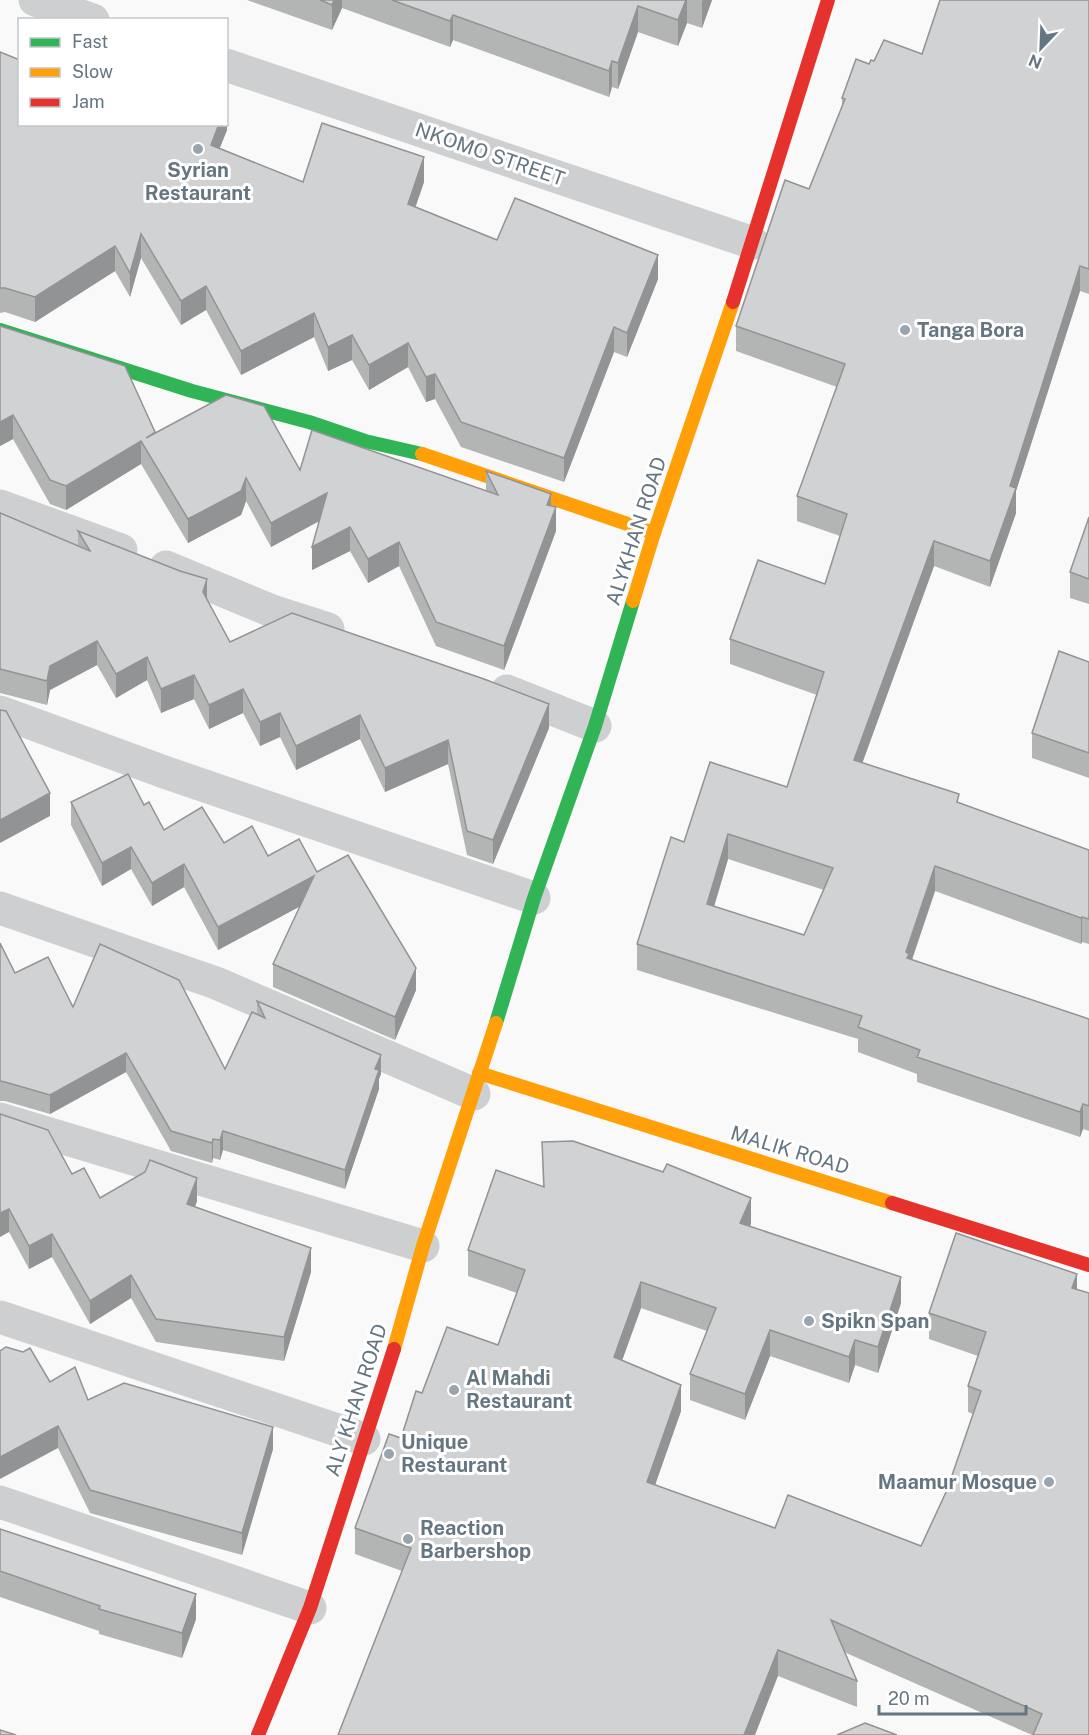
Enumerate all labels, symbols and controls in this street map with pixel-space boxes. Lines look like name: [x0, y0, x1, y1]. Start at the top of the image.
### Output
legend: [18, 18, 228, 126]
north arrow: [1011, 18, 1071, 78]
text: Fast: [72, 31, 108, 52]
text: N: [1026, 50, 1045, 73]
text: Slow: [72, 61, 113, 82]
text: Jam: [72, 91, 105, 112]
street label: NKOMO STREET: [412, 117, 568, 191]
marker: Syrian Restaurant: [191, 142, 205, 156]
place label: Syrian Restaurant: [145, 158, 251, 205]
place label: Tanga Bora: [917, 318, 1024, 342]
marker: Tanga Bora: [898, 323, 912, 337]
street label: ALYKHAN ROAD: [601, 454, 671, 608]
street label: MALIK ROAD: [728, 1121, 852, 1179]
place label: Spikn Span: [821, 1309, 929, 1333]
marker: Spikn Span: [802, 1314, 816, 1328]
street label: ALY KHAN ROAD: [320, 1321, 392, 1479]
place label: Al Mahdi Restaurant: [466, 1366, 572, 1413]
marker: Al Mahdi Restaurant: [447, 1383, 461, 1397]
place label: Unique Restaurant: [401, 1430, 507, 1477]
marker: Unique Restaurant: [382, 1447, 396, 1461]
place label: Maamur Mosque: [878, 1470, 1037, 1494]
marker: Maamur Mosque: [1042, 1475, 1056, 1489]
place label: Reaction Barbershop: [420, 1516, 531, 1563]
marker: Reaction Barbershop: [401, 1532, 415, 1546]
scale bar: [879, 1678, 1026, 1716]
text: 20 m: [888, 1688, 930, 1709]

